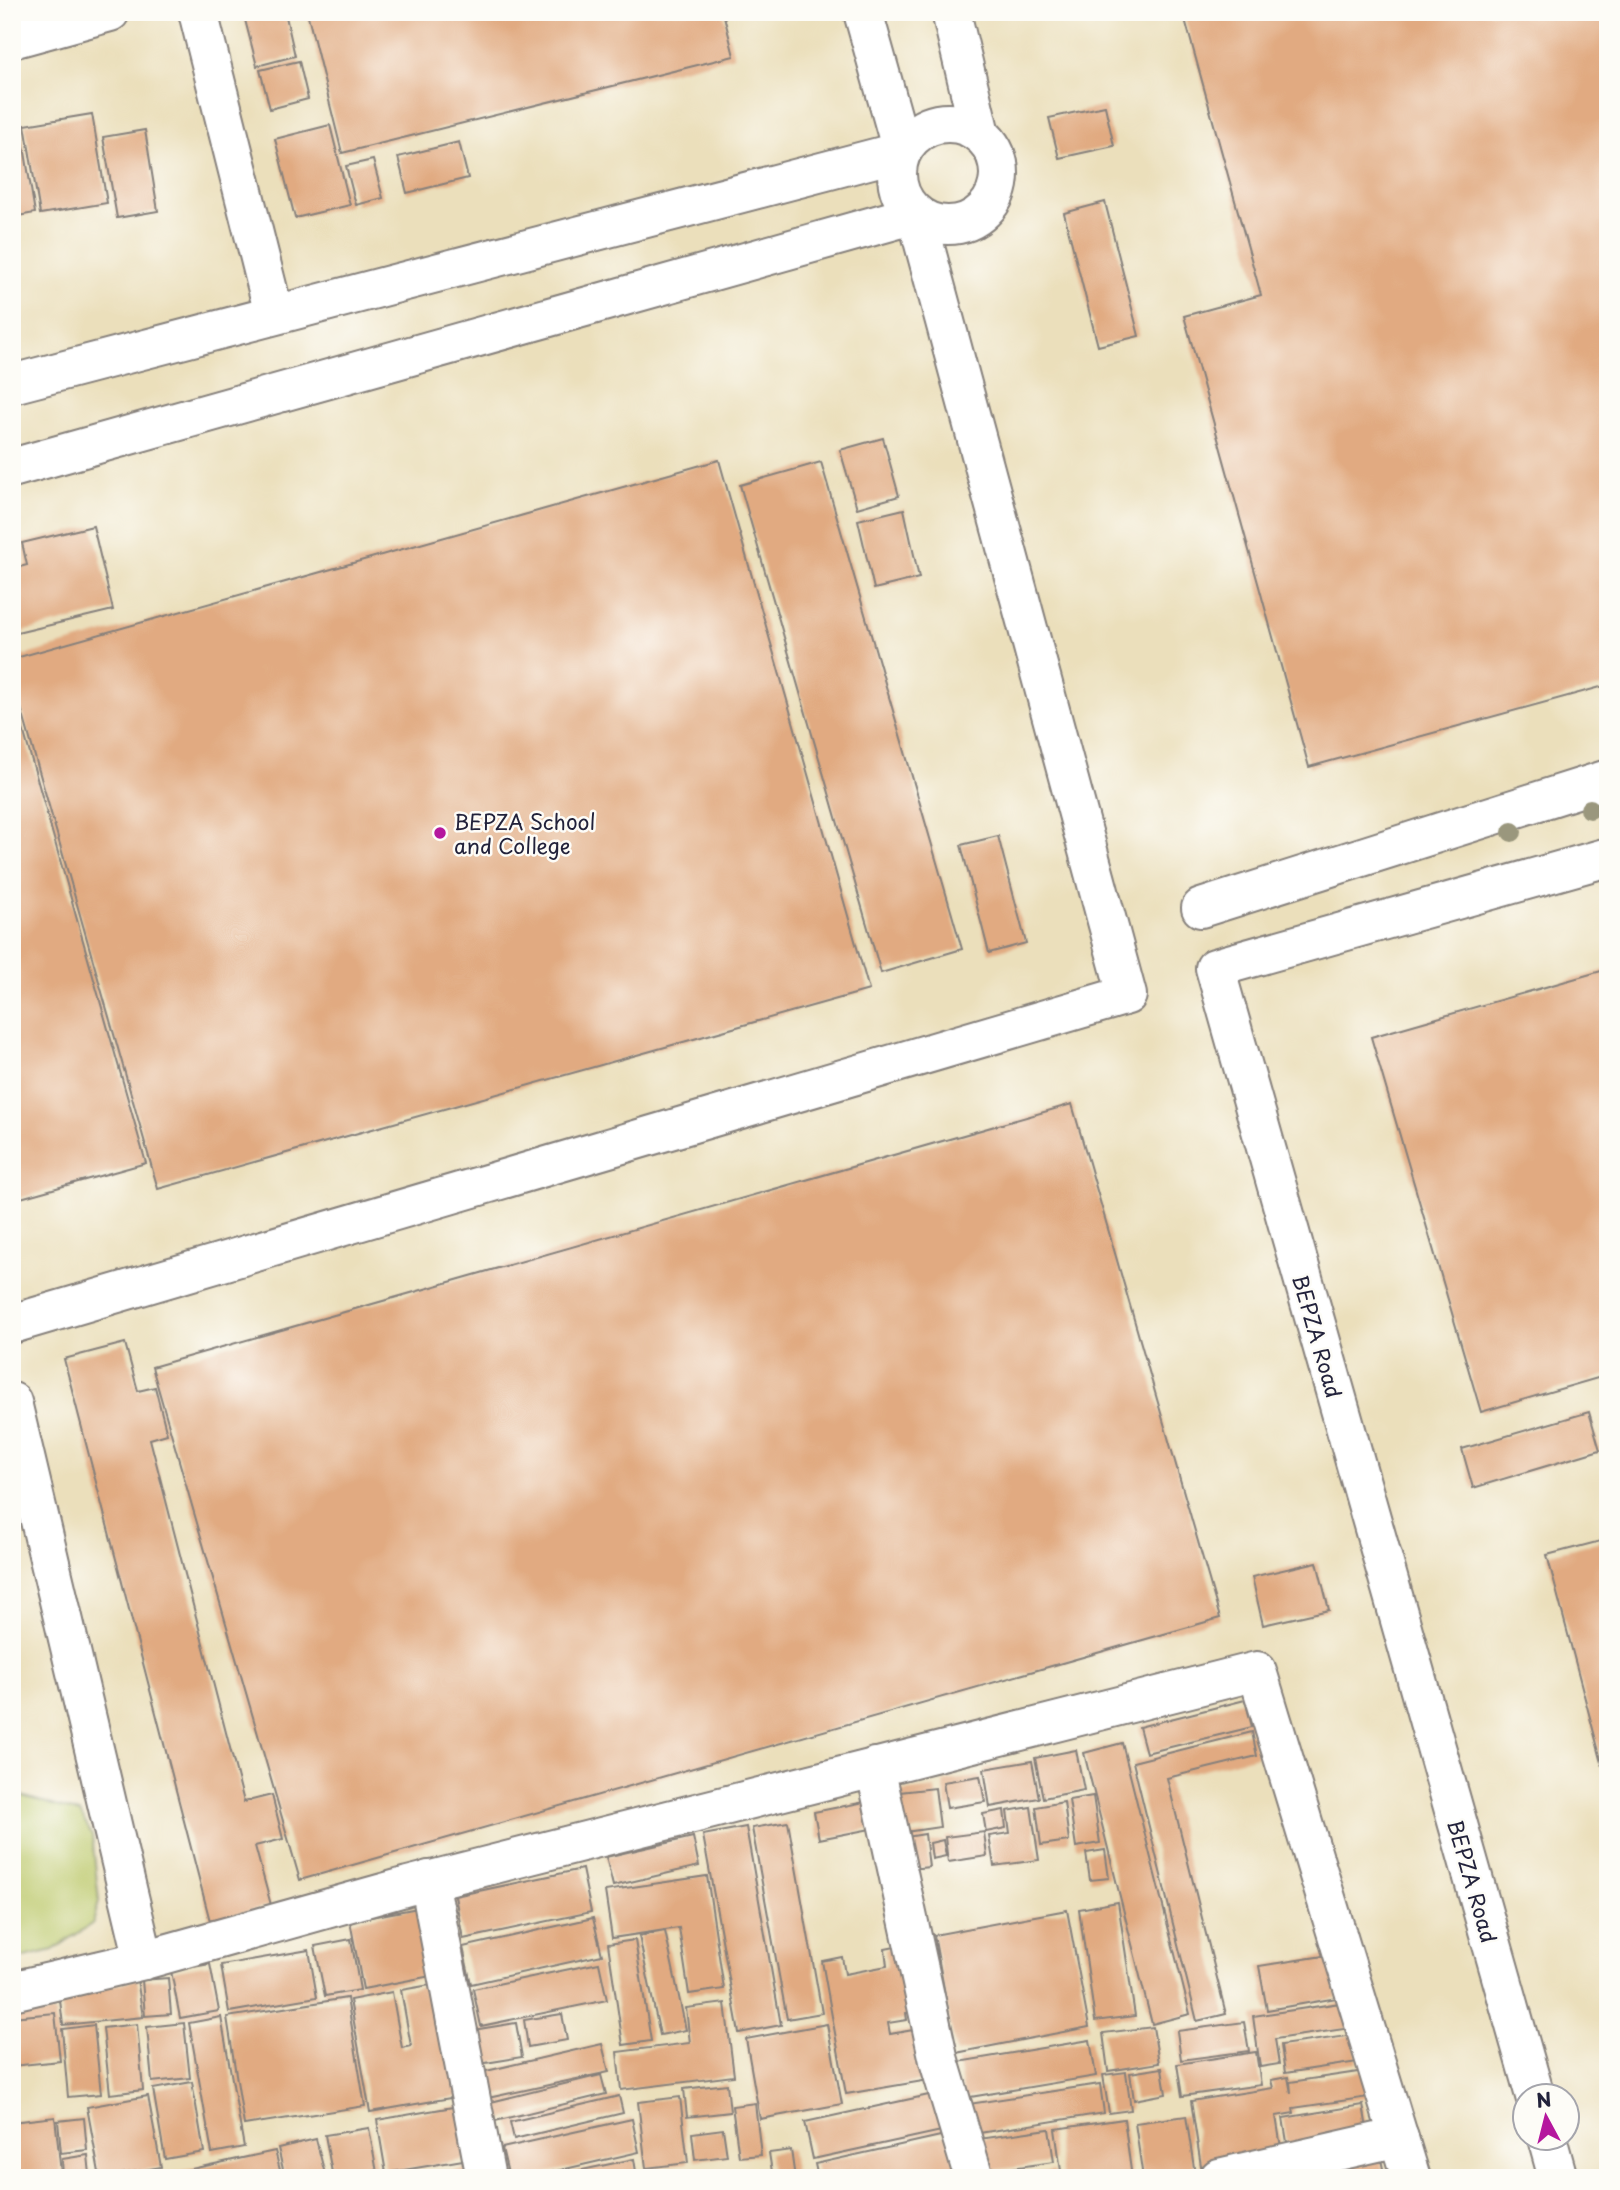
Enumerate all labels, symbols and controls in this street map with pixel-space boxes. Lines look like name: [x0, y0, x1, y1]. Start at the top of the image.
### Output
place label: BEPZA School and College: [454, 805, 596, 861]
marker: BEPZA School and College: [432, 825, 448, 841]
street label: BEPZA Road: [1285, 1271, 1351, 1401]
street label: BEPZA Road: [1440, 1816, 1506, 1946]
north arrow: [1512, 2082, 1582, 2152]
text: N: [1535, 2084, 1553, 2114]

